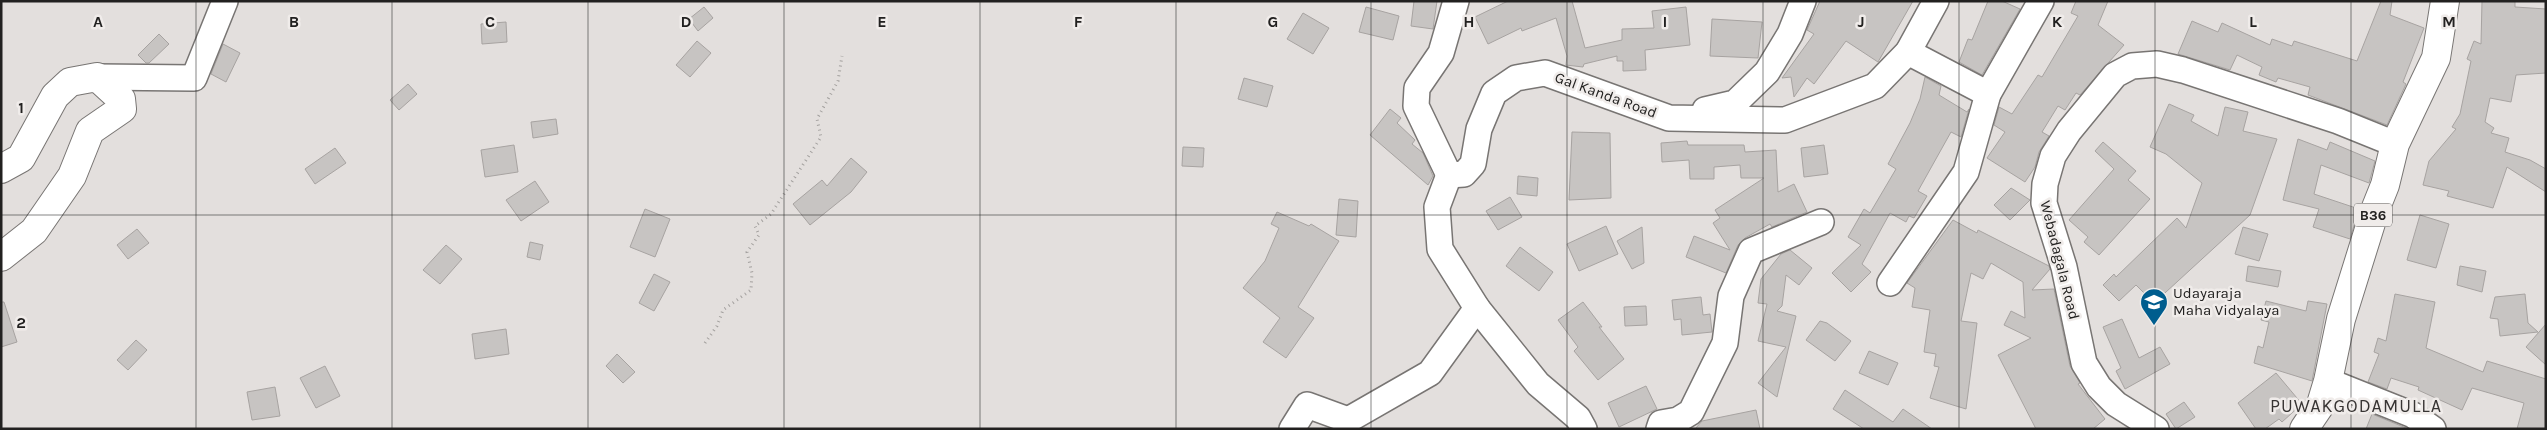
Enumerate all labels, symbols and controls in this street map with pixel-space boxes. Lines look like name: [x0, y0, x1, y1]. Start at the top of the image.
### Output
text: A: [93, 12, 103, 31]
text: B: [289, 12, 299, 31]
text: C: [485, 12, 495, 31]
text: D: [681, 12, 692, 31]
text: E: [877, 12, 887, 31]
text: F: [1074, 12, 1083, 31]
text: G: [1268, 12, 1278, 31]
text: H: [1463, 12, 1475, 31]
text: I: [1663, 12, 1667, 31]
text: J: [1857, 12, 1865, 31]
text: K: [2052, 12, 2063, 31]
text: L: [2249, 12, 2257, 31]
text: M: [2442, 12, 2456, 31]
street label: Gal Kanda Road: [1552, 68, 1660, 122]
text: 1: [18, 98, 24, 117]
street label: Webadagala Road: [2036, 199, 2084, 321]
road number: B36: [2354, 204, 2392, 226]
place label: Udayaraja Maha Vidyalaya: [2173, 284, 2280, 319]
school or university icon: Udayaraja Maha Vidyalaya: [2139, 287, 2169, 326]
text: 2: [16, 313, 26, 332]
district label: PUWAKGODAMULLA: [2270, 395, 2442, 417]

